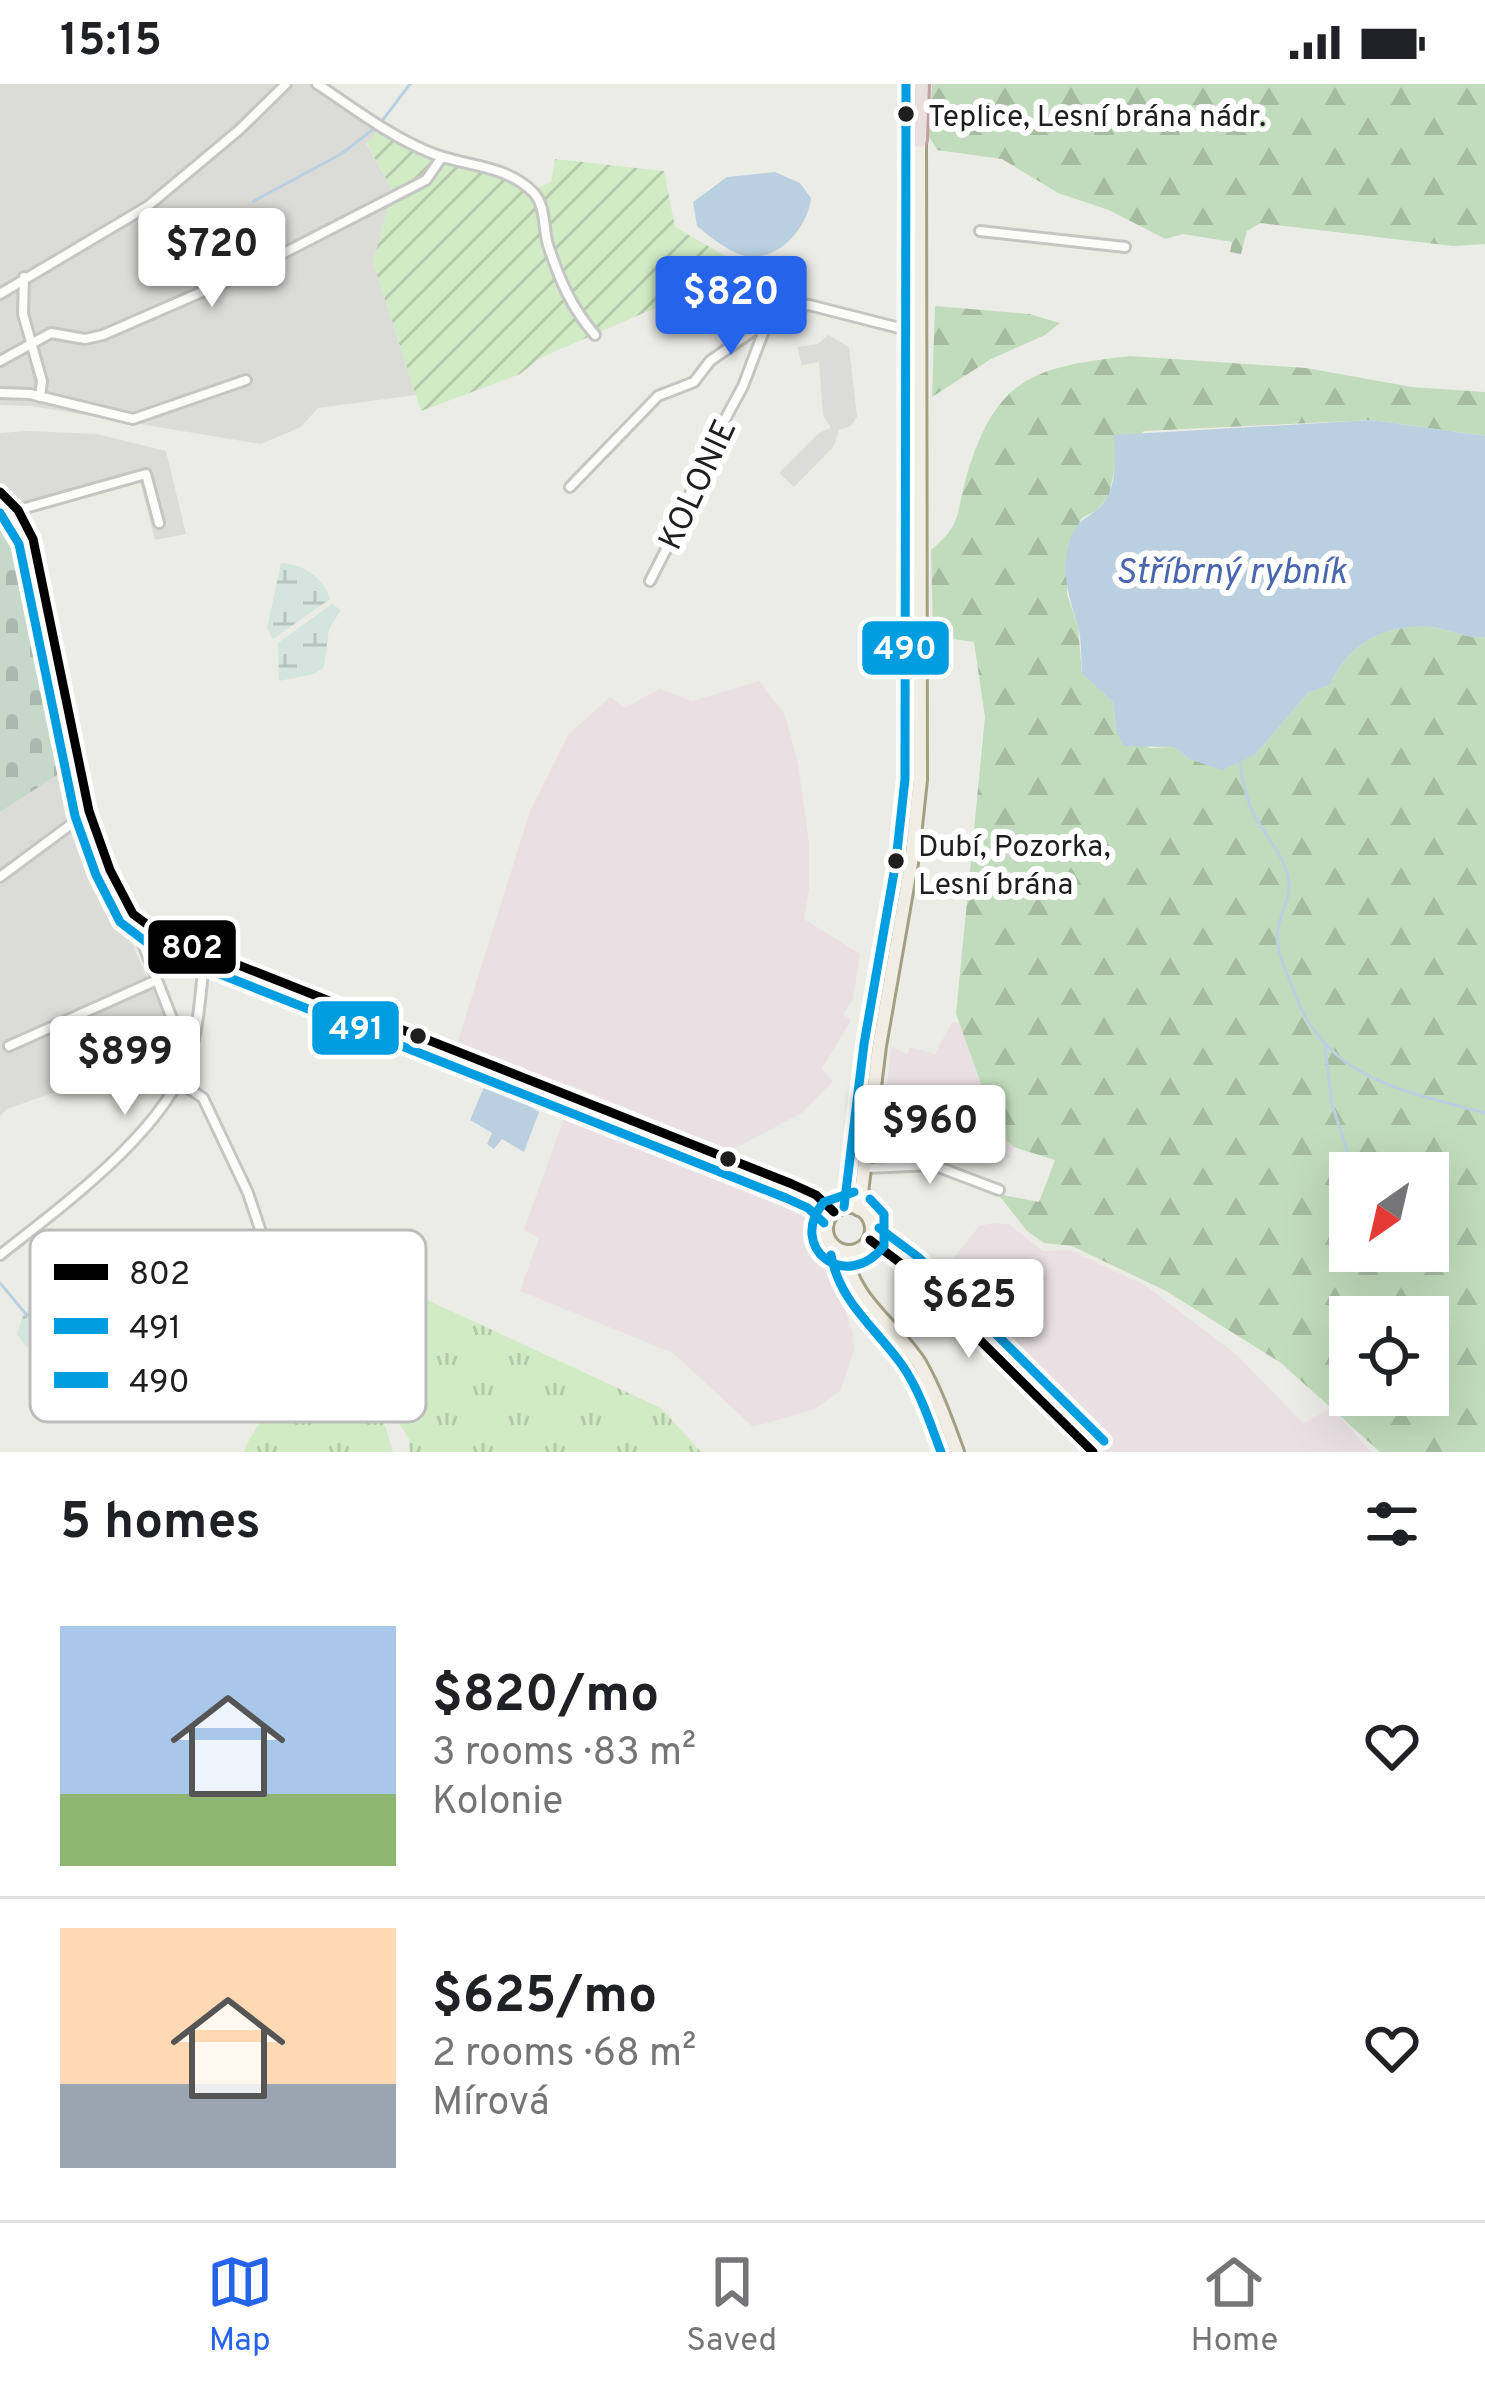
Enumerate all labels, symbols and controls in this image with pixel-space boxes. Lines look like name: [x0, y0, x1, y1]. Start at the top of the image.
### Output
text: 15:15: [60, 14, 162, 71]
place label: Teplice, Lesní brána nádr.: [928, 100, 1266, 137]
marker: Teplice, Lesní brána nádr.: [895, 103, 917, 125]
pin: $720: [141, 208, 283, 310]
text: $720: [165, 222, 259, 271]
pin: $820: [660, 256, 802, 358]
text: $820: [683, 270, 779, 319]
street label: KOLONIE: [651, 414, 748, 558]
water label: Stříbrný rybník: [1115, 551, 1348, 597]
line badge: 490: [860, 619, 951, 677]
text: 490: [873, 630, 937, 672]
place label: Dubí, Pozorka, Lesní brána: [918, 830, 1110, 905]
marker: Dubí, Pozorka, Lesní brána: [885, 850, 907, 872]
line badge: 802: [146, 918, 238, 976]
text: 802: [161, 929, 223, 971]
line badge: 491: [310, 999, 401, 1057]
text: 491: [329, 1010, 383, 1052]
pin: $899: [54, 1016, 196, 1118]
unlabelled marker: [407, 1025, 429, 1047]
text: $899: [77, 1030, 173, 1079]
pin: $960: [859, 1085, 1001, 1187]
text: $960: [881, 1099, 979, 1148]
unlabelled marker: [717, 1148, 739, 1170]
north arrow: [1329, 1152, 1449, 1272]
map controls: [1329, 1152, 1449, 1416]
legend: [30, 1230, 426, 1422]
text: 802: [129, 1255, 190, 1297]
pin: $625: [898, 1259, 1040, 1361]
text: $625: [921, 1273, 1017, 1322]
button: locate: [1329, 1296, 1449, 1416]
text: 491: [129, 1309, 181, 1351]
text: 490: [129, 1363, 190, 1405]
icon: filters: [1359, 1491, 1425, 1557]
text: 5 homes: [60, 1492, 261, 1557]
text: $820/mo: [432, 1665, 659, 1730]
icon: home: [156, 1674, 300, 1818]
icon: heart: [1359, 1713, 1425, 1779]
text: 3 rooms · 83 m²: [432, 1730, 696, 1779]
text: Kolonie: [432, 1779, 563, 1828]
text: $625/mo: [432, 1966, 657, 2031]
icon: home: [156, 1976, 300, 2120]
icon: heart: [1359, 2015, 1425, 2081]
text: 2 rooms · 68 m²: [432, 2031, 696, 2080]
text: Mírová: [432, 2080, 550, 2129]
tab: Map: [207, 2249, 273, 2363]
tab: Saved: [686, 2249, 777, 2363]
tab: Home: [1191, 2249, 1278, 2363]

